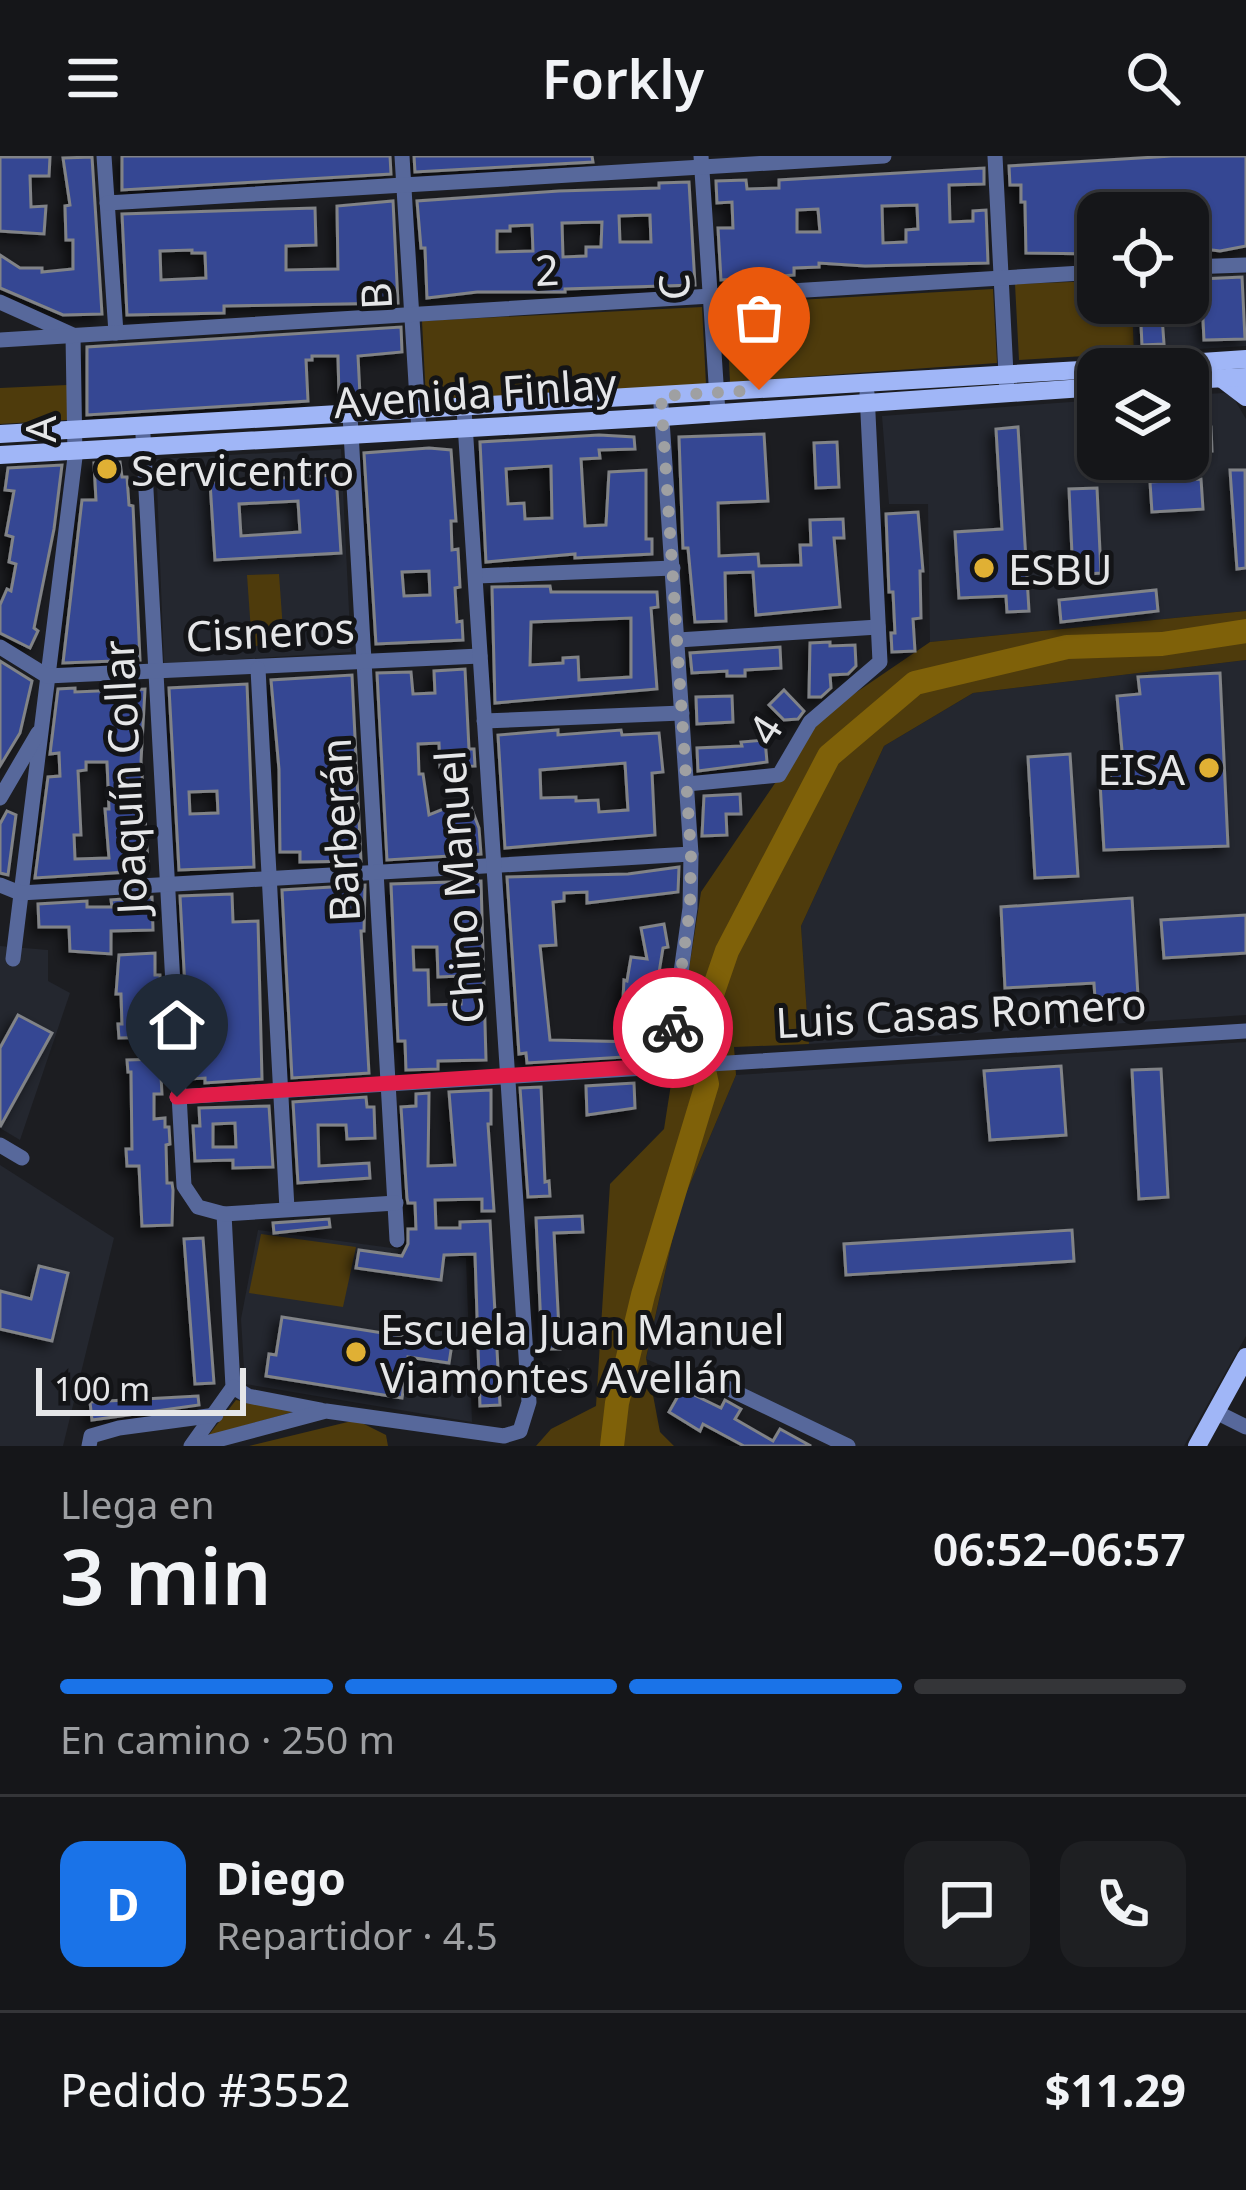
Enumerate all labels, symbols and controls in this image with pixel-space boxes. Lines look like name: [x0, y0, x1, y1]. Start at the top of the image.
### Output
text: Forkly: [542, 41, 704, 115]
icon: menu: [60, 45, 126, 111]
icon: search: [1120, 45, 1186, 111]
map controls: [1077, 192, 1209, 480]
button: locate: [1077, 192, 1209, 324]
street label: 2: [534, 240, 560, 298]
pin: [708, 267, 810, 390]
street label: C: [644, 272, 702, 302]
street label: B: [346, 281, 404, 311]
icon: bag: [726, 285, 792, 351]
button: layers: [1077, 348, 1209, 480]
street label: Avenida Finlay: [332, 354, 619, 430]
street label: A: [11, 415, 68, 442]
place label: Servicentro: [131, 441, 354, 498]
marker: Servicentro: [94, 456, 120, 482]
place label: ESBU: [1008, 540, 1112, 597]
marker: ESBU: [971, 555, 997, 581]
street label: Cisneros: [184, 598, 356, 664]
street label: Joaquín Collar: [88, 638, 160, 920]
street label: 4: [733, 704, 795, 754]
street label: Barberán: [306, 737, 372, 923]
place label: EISA: [1098, 740, 1185, 797]
street label: Chino Manuel: [420, 748, 496, 1026]
marker: EISA: [1196, 755, 1222, 781]
courier: [613, 968, 733, 1088]
pin: [126, 974, 228, 1097]
street label: Luis Casas Romero: [774, 974, 1148, 1050]
icon: home: [144, 992, 210, 1058]
icon: bike: [640, 995, 706, 1061]
place label: Escuela Juan Manuel Viamontes Avellán: [380, 1300, 785, 1405]
marker: Escuela Juan Manuel Viamontes Avellán: [343, 1339, 369, 1365]
scale bar: [36, 1362, 246, 1415]
text: 100 m: [54, 1366, 150, 1411]
text: Llega en: [60, 1477, 215, 1530]
text: 06:52–06:57: [933, 1518, 1186, 1579]
text: 3 min: [60, 1522, 272, 1628]
text: En camino · 250 m: [60, 1712, 395, 1765]
button: chat: [904, 1841, 1030, 1967]
button: phone: [1060, 1841, 1186, 1967]
text: Diego: [216, 1847, 346, 1908]
text: D: [107, 1873, 139, 1934]
text: Repartidor · 4.5: [216, 1908, 498, 1961]
text: Pedido #3552: [60, 2059, 351, 2120]
text: $11.29: [1045, 2059, 1186, 2120]

